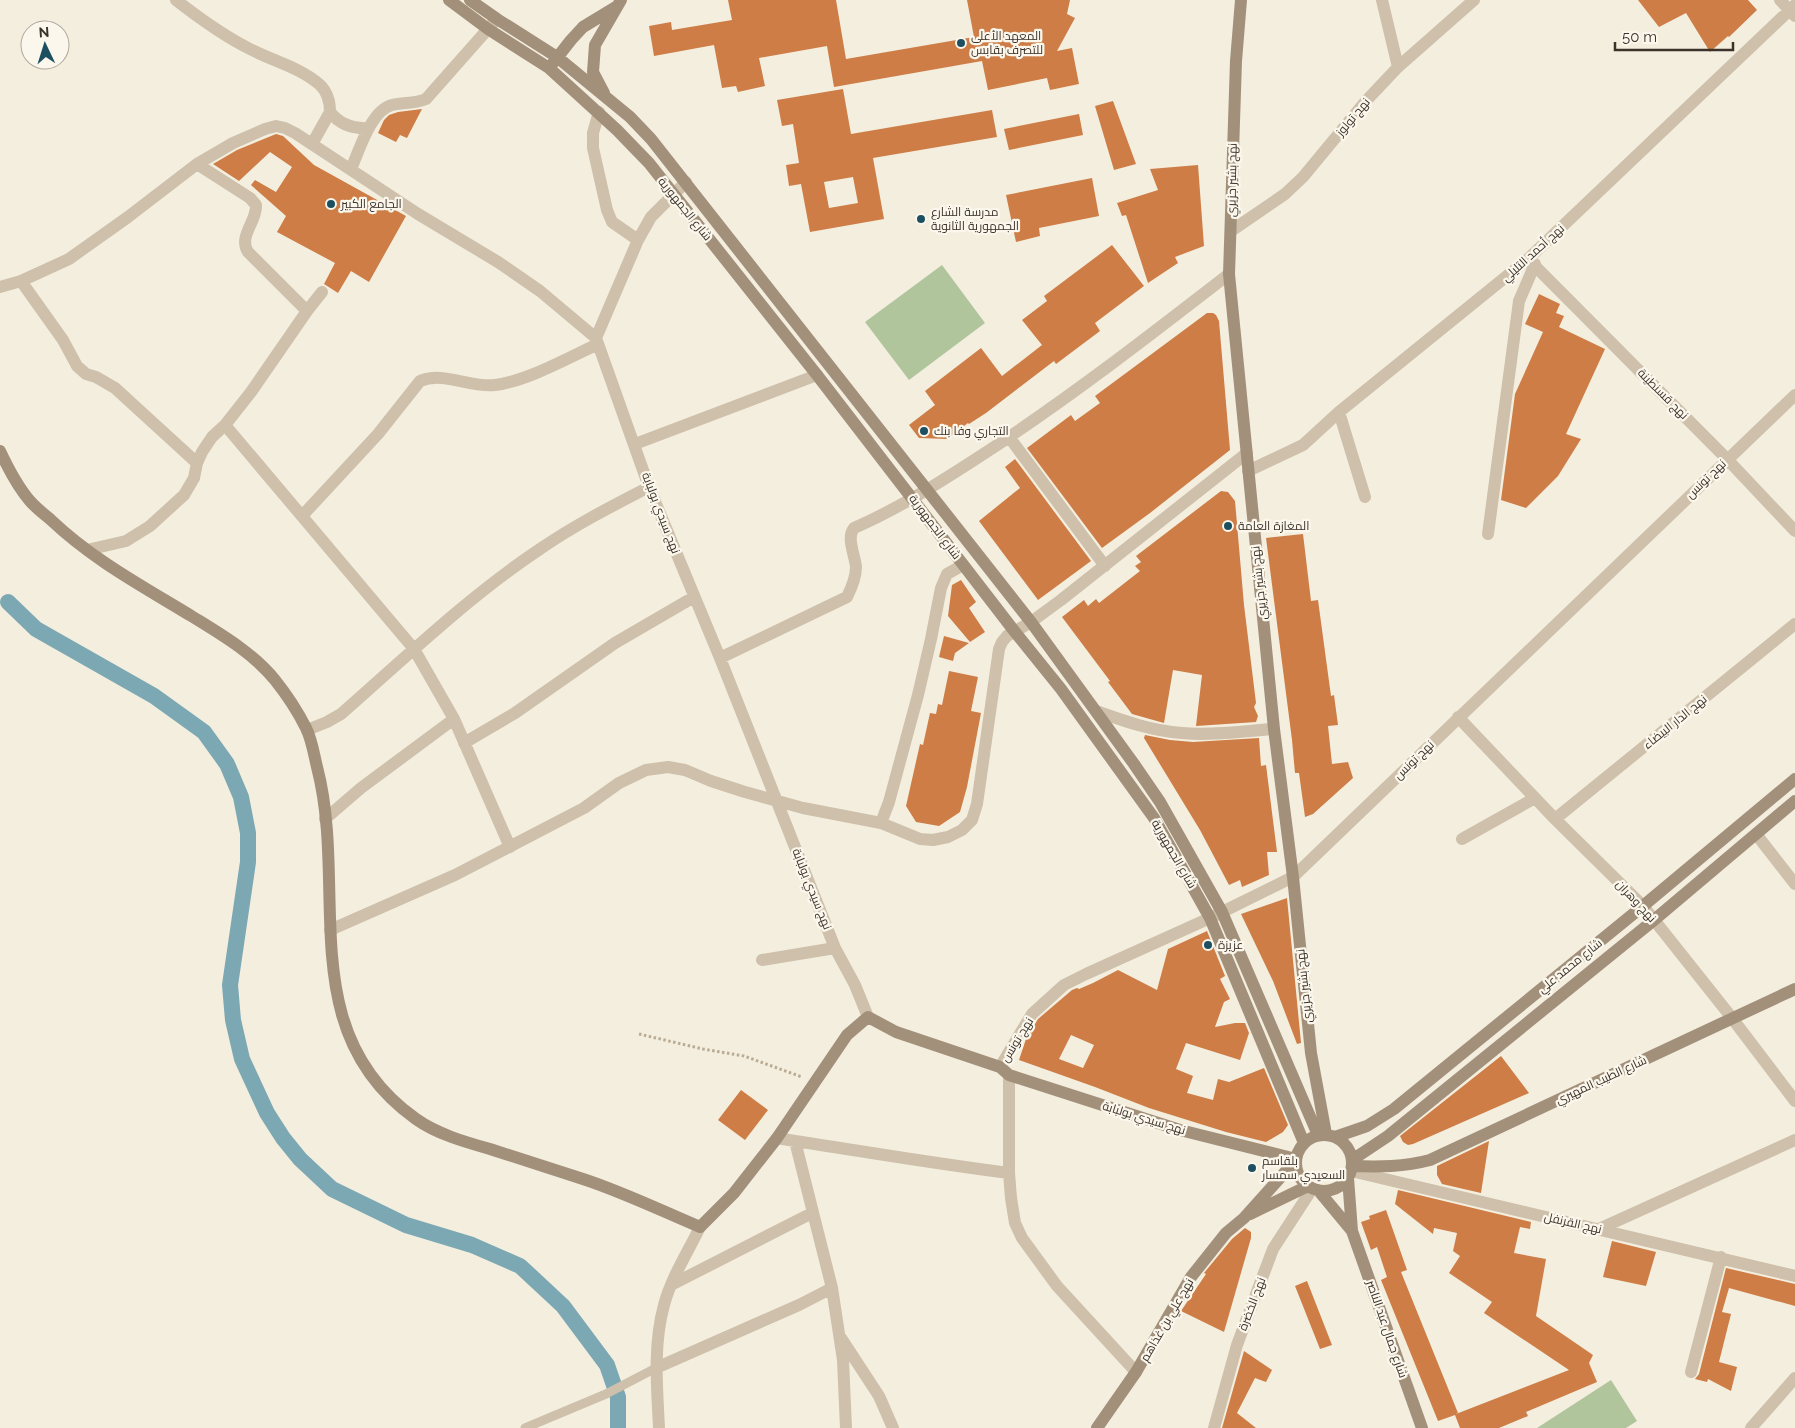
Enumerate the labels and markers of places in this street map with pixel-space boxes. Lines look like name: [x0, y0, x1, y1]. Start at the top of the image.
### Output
place label: المعهد الأعلى للتصرف بقابس: [971, 29, 1043, 57]
marker: المعهد الأعلى للتصرف بقابس: [955, 37, 967, 49]
place label: الجامع الكبير: [340, 197, 402, 212]
marker: الجامع الكبير: [325, 198, 337, 210]
place label: مدرسة الشارع الجمهورية الثانوية: [931, 205, 1019, 233]
marker: مدرسة الشارع الجمهورية الثانوية: [915, 213, 927, 225]
place label: التجاري وفا بنك: [934, 424, 1009, 441]
marker: التجاري وفا بنك: [918, 425, 930, 437]
place label: المغازة العامة: [1238, 519, 1309, 533]
marker: المغازة العامة: [1222, 520, 1234, 532]
place label: عزيزة: [1218, 938, 1243, 952]
marker: عزيزة: [1202, 939, 1214, 951]
place label: بلقاسم السعيدي سمسار: [1261, 1154, 1345, 1185]
marker: بلقاسم السعيدي سمسار: [1246, 1162, 1258, 1174]

